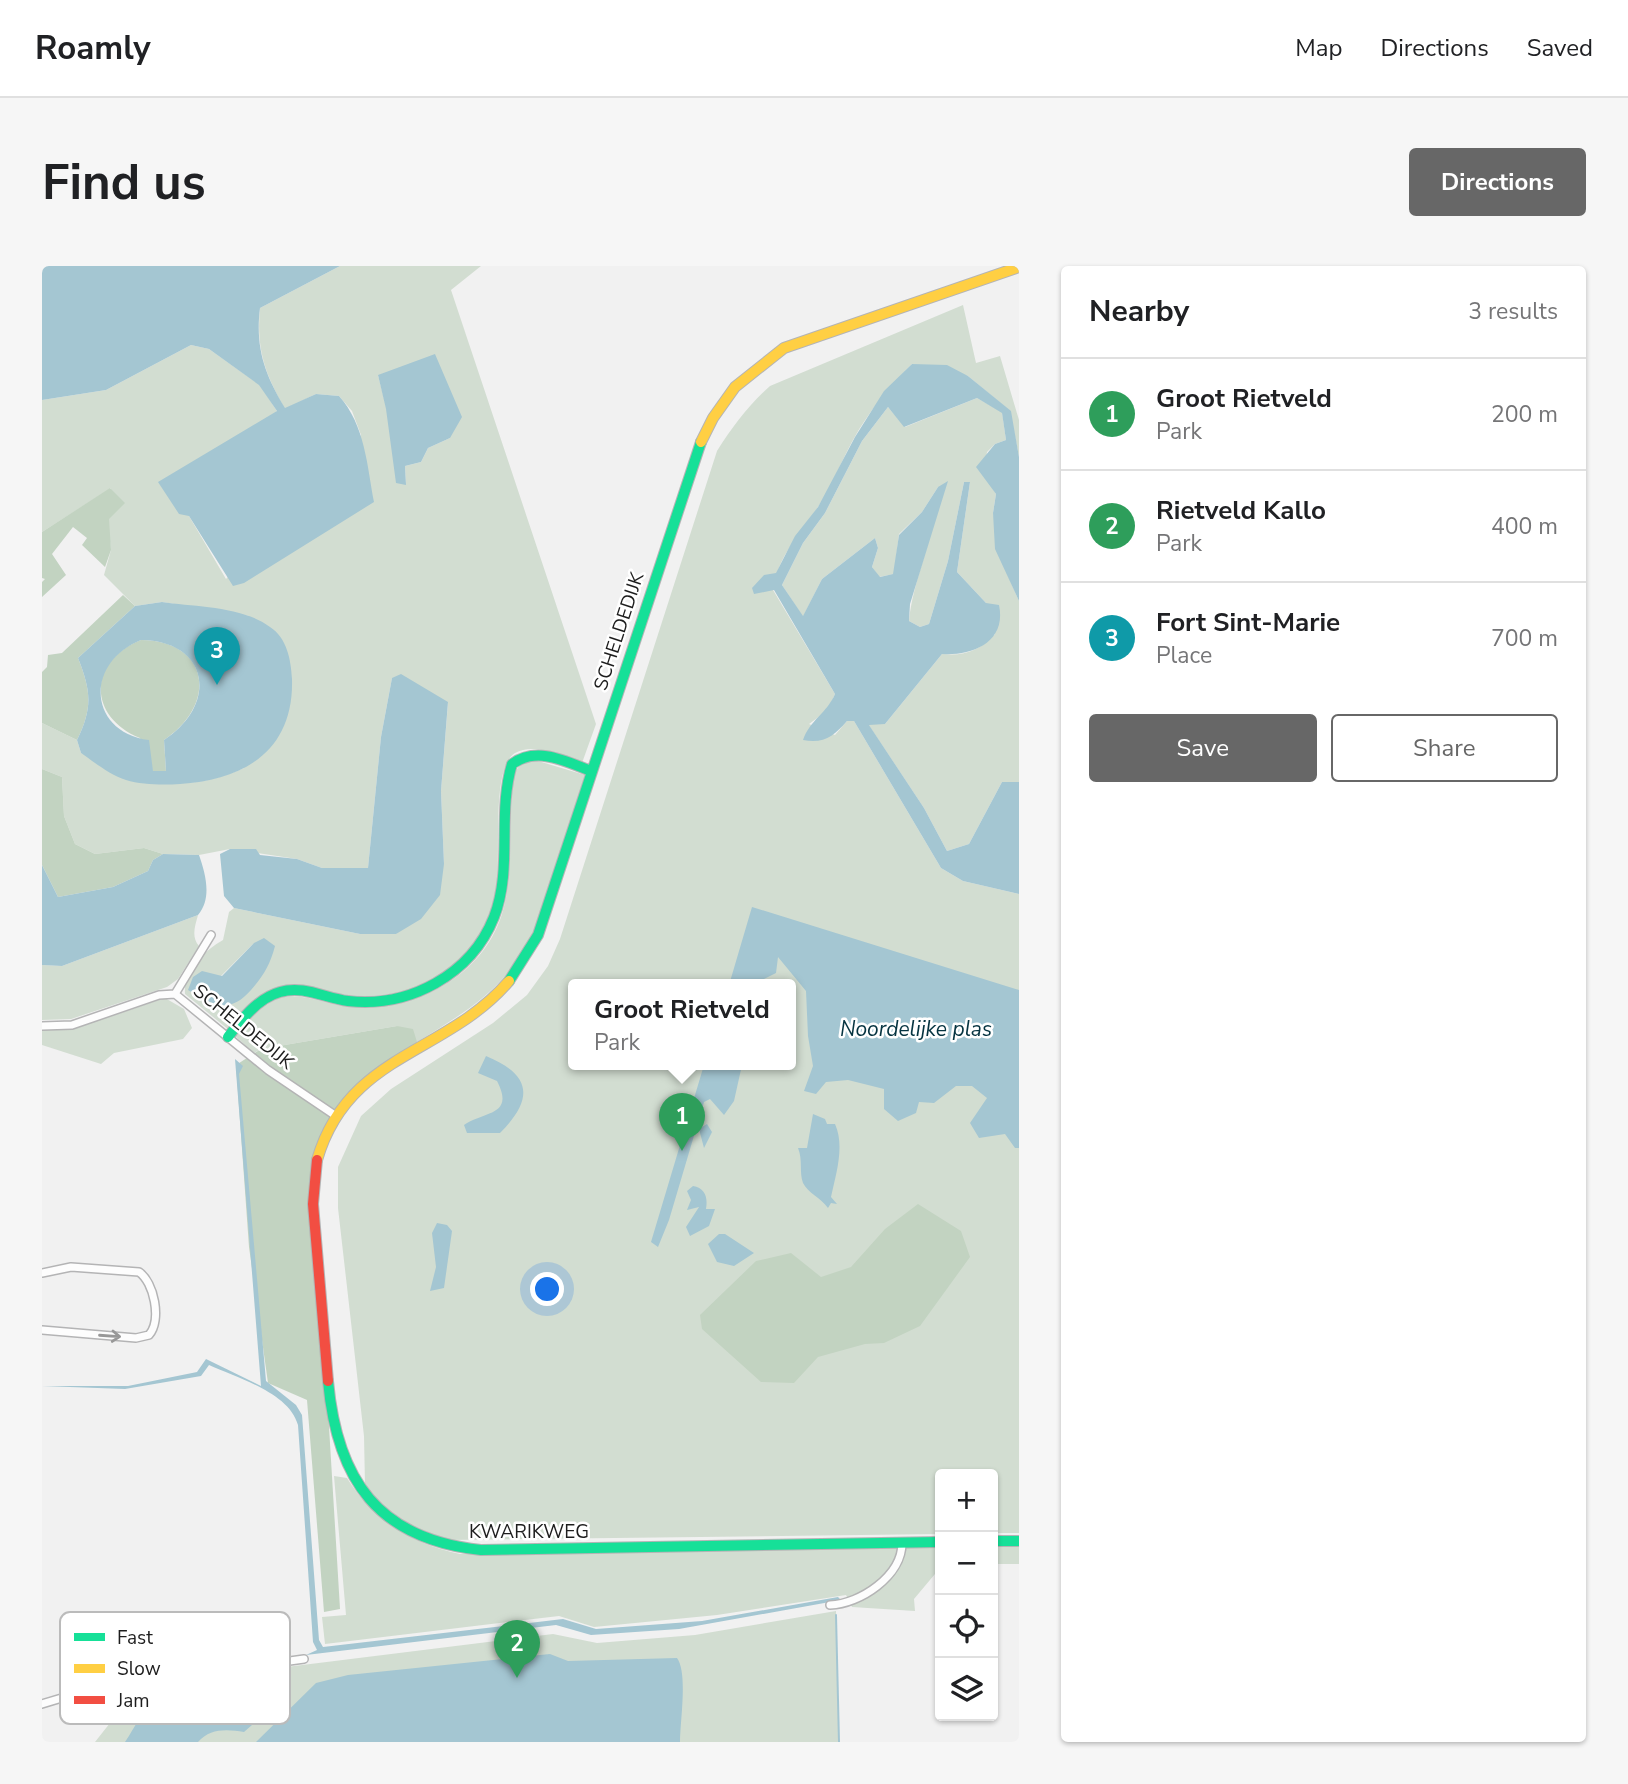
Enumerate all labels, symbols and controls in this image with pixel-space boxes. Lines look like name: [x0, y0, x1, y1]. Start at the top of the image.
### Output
text: Roamly: [35, 26, 151, 71]
text: Map: [1295, 32, 1342, 64]
text: Directions: [1380, 32, 1489, 64]
text: Saved: [1527, 32, 1593, 64]
button: Directions: [1409, 148, 1586, 216]
text: Find us: [42, 149, 206, 216]
text: Nearby: [1089, 291, 1189, 332]
text: 3 results: [1468, 296, 1558, 327]
text: Groot Rietveld: [1156, 381, 1332, 416]
text: 1: [1105, 399, 1119, 430]
text: 200 m: [1491, 399, 1558, 430]
text: Park: [1156, 416, 1202, 447]
text: Rietveld Kallo: [1156, 493, 1326, 528]
text: 2: [1105, 511, 1119, 542]
text: 400 m: [1491, 511, 1558, 542]
text: Park: [1156, 528, 1202, 559]
street label: SCHELDEDIJK: [588, 568, 651, 694]
text: Fort Sint-Marie: [1156, 605, 1340, 640]
text: 3: [1105, 623, 1119, 654]
text: 700 m: [1491, 623, 1558, 654]
pin: 3: [194, 627, 240, 685]
text: Place: [1156, 640, 1212, 671]
button: Save: [1089, 714, 1317, 782]
button: Share: [1331, 714, 1558, 782]
street label: SCHELDEDIJK: [188, 978, 300, 1076]
popup: [568, 979, 796, 1070]
text: Groot Rietveld: [594, 992, 770, 1027]
water label: Noordelijke plas: [840, 1015, 992, 1043]
text: Park: [594, 1027, 640, 1058]
pin: 1: [659, 1093, 705, 1151]
your location: [530, 1272, 564, 1306]
one-way arrow: [98, 1330, 121, 1343]
map controls: [935, 1469, 998, 1721]
button: +: [935, 1469, 998, 1532]
street label: KWARIKWEG: [469, 1519, 589, 1545]
button: −: [935, 1532, 998, 1595]
button: locate: [935, 1595, 998, 1658]
legend: [60, 1612, 290, 1724]
pin: 2: [494, 1620, 540, 1678]
text: Fast: [117, 1625, 153, 1651]
text: Slow: [117, 1656, 161, 1682]
button: layers: [935, 1658, 998, 1721]
text: Jam: [116, 1688, 150, 1714]

